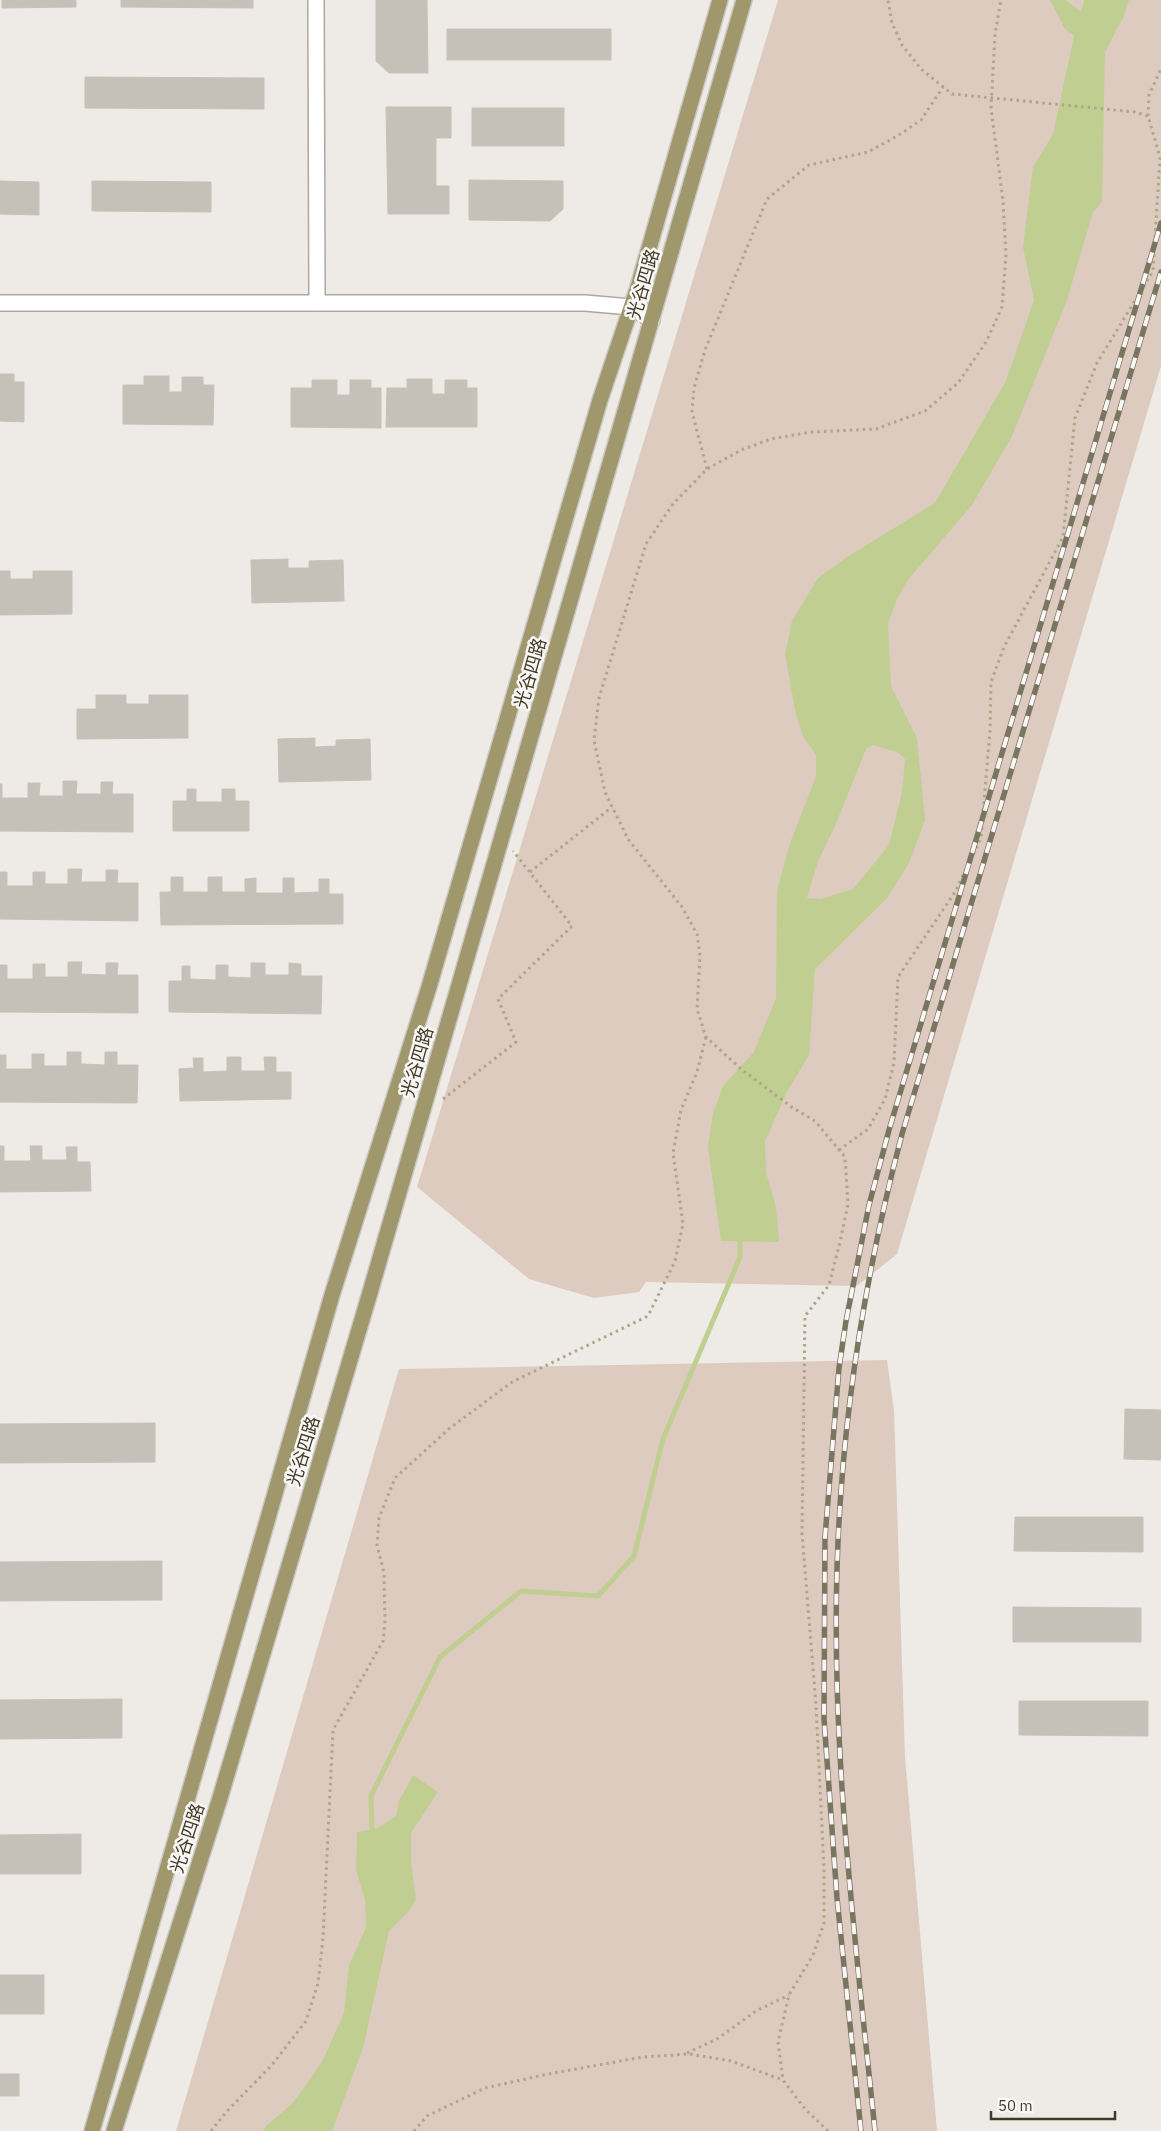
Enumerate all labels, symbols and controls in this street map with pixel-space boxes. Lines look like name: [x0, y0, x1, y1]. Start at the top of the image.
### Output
street label: 光谷四路: [622, 246, 664, 322]
street label: 光谷四路: [509, 635, 551, 711]
street label: 光谷四路: [396, 1024, 438, 1100]
street label: 光谷四路: [281, 1413, 325, 1489]
street label: 光谷四路: [165, 1800, 209, 1876]
scale bar: [991, 2088, 1115, 2120]
text: 50 m: [998, 2096, 1033, 2115]

